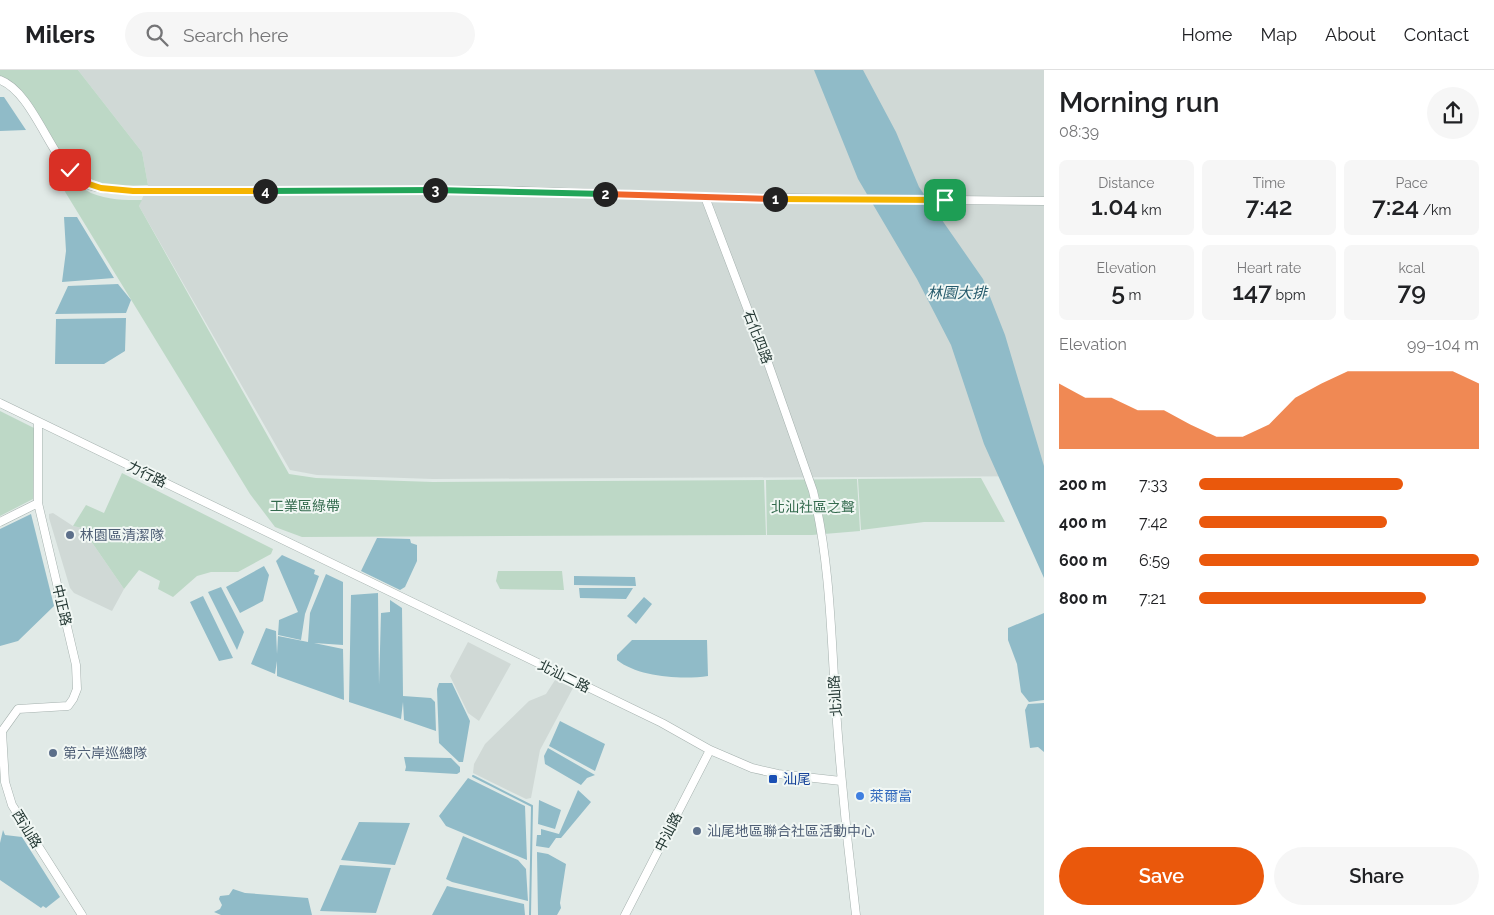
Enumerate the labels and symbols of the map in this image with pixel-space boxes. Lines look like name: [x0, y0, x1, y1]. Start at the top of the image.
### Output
pin: [49, 149, 91, 191]
pin: 4: [252, 178, 278, 204]
pin: 3: [422, 178, 448, 202]
pin: [924, 179, 966, 221]
pin: 2: [592, 182, 618, 206]
pin: 1: [762, 186, 788, 212]
water label: 林園大排: [927, 284, 989, 302]
street label: 石化四路: [740, 308, 776, 366]
street label: 力行路: [125, 458, 169, 490]
park label: 工業區綠帶: [270, 498, 340, 514]
park label: 北汕社區之聲: [771, 499, 855, 515]
place label: 林園區清潔隊: [80, 527, 164, 543]
marker: 林園區清潔隊: [64, 529, 76, 541]
street label: 中正路: [49, 583, 75, 627]
street label: 北汕二路: [535, 657, 593, 695]
street label: 北汕路: [826, 674, 844, 718]
place label: 第六岸巡總隊: [63, 745, 147, 761]
marker: 第六岸巡總隊: [47, 747, 59, 759]
place label: 汕尾: [783, 771, 811, 787]
marker: 汕尾: [767, 773, 779, 785]
place label: 萊爾富: [870, 788, 912, 804]
marker: 萊爾富: [854, 790, 866, 802]
street label: 西汕路: [9, 807, 45, 851]
street label: 中汕路: [651, 810, 685, 854]
place label: 汕尾地區聯合社區活動中心: [707, 823, 875, 839]
marker: 汕尾地區聯合社區活動中心: [691, 825, 703, 837]

